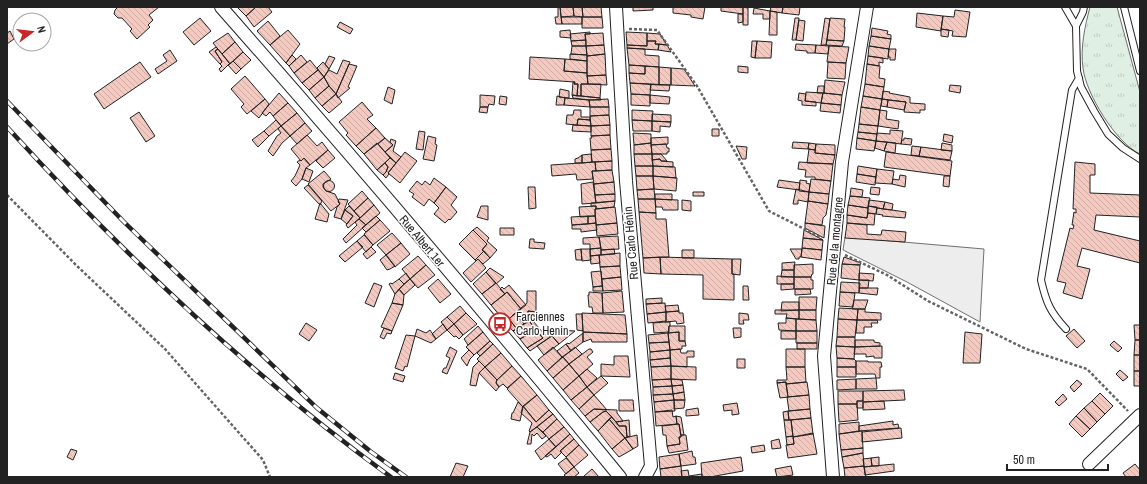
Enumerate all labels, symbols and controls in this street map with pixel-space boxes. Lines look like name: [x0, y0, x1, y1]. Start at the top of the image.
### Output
north arrow: [12, 12, 52, 52]
text: N: [34, 24, 49, 34]
street label: Rue de la montagne: [823, 196, 847, 286]
street label: Rue Carlo Hénin: [620, 206, 642, 280]
street label: Rue Albert 1er: [396, 212, 449, 271]
place label: Farciennes Carlo Henin: [516, 309, 569, 339]
bus stop icon: Farciennes Carlo Henin: [487, 311, 513, 337]
scale bar: [1007, 446, 1108, 472]
text: 50 m: [1013, 452, 1035, 468]

